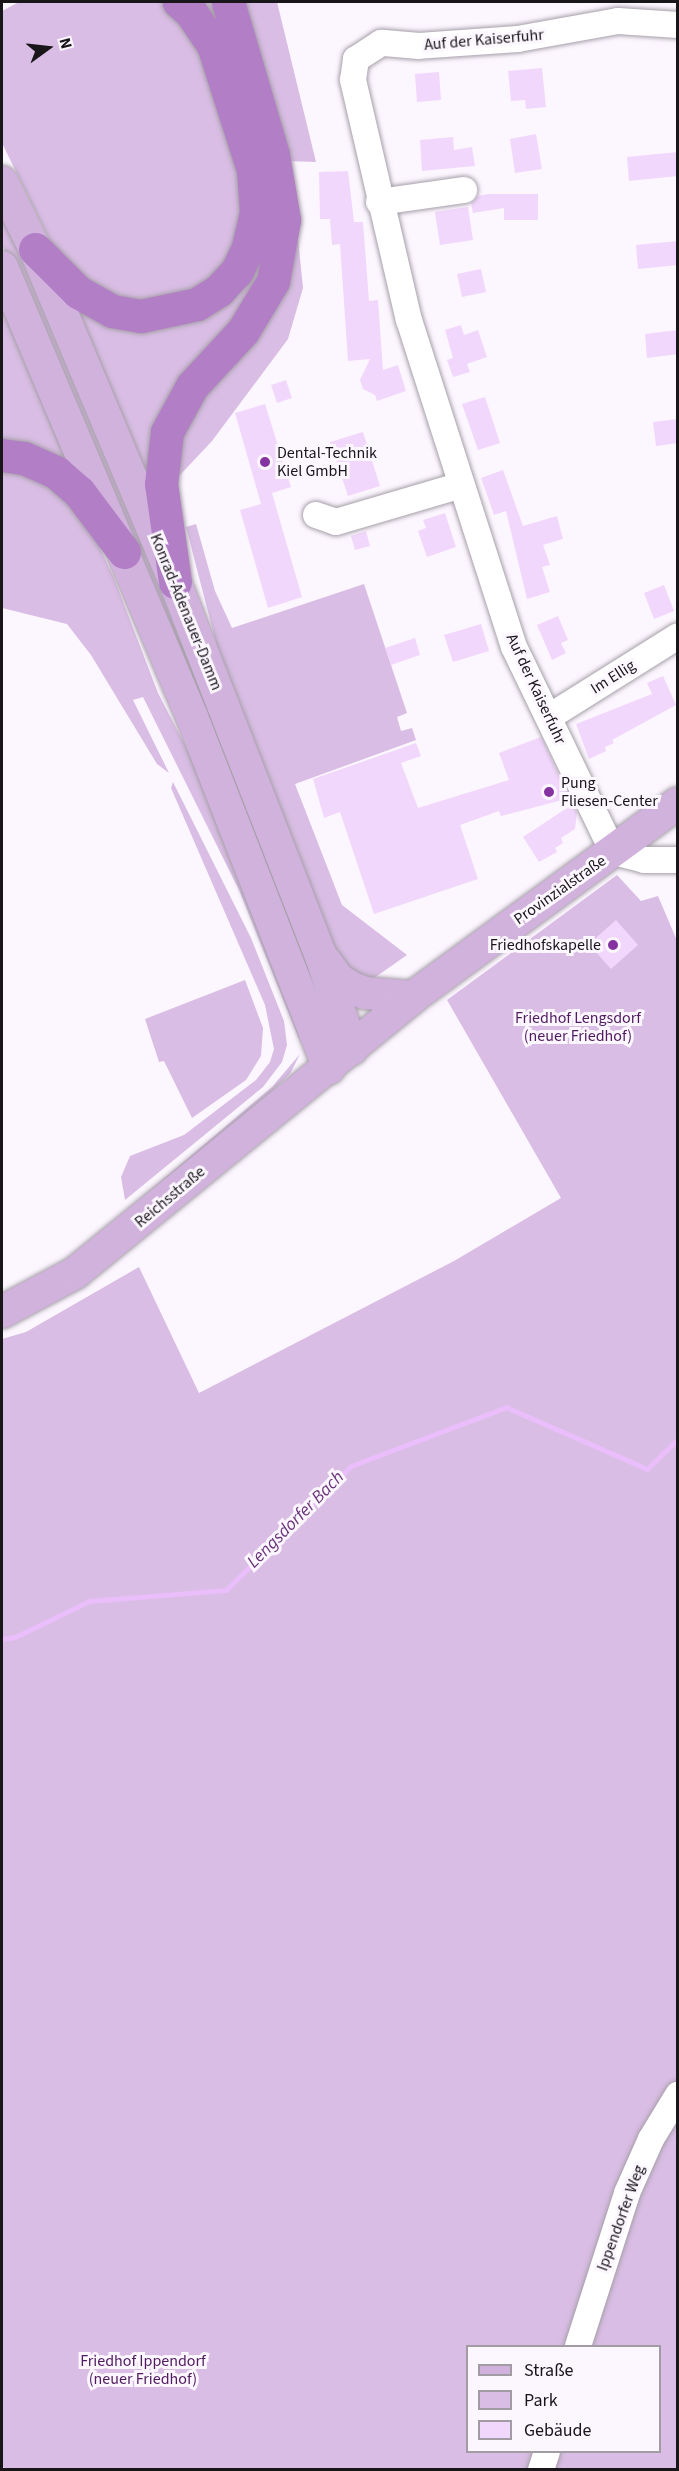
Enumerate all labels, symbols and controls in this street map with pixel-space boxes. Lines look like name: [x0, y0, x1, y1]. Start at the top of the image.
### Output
north arrow: [18, 18, 78, 78]
street label: Auf der Kaiserfuhr: [423, 25, 545, 55]
text: N: [53, 35, 77, 51]
place label: Dental-Technik Kiel GmbH: [277, 443, 377, 481]
marker: Dental-Technik Kiel GmbH: [258, 455, 272, 469]
street label: Konrad-Adenauer-Damm: [146, 531, 226, 693]
street label: Auf der Kaiserfuhr: [502, 631, 570, 747]
street label: Im Ellig: [587, 656, 639, 698]
place label: Pung Fliesen-Center: [561, 773, 658, 811]
marker: Pung Fliesen-Center: [542, 785, 556, 799]
street label: Provinzialstraße: [510, 851, 610, 929]
place label: Friedhofskapelle: [490, 935, 601, 955]
marker: Friedhofskapelle: [606, 938, 620, 952]
park label: Friedhof Lengsdorf (neuer Friedhof): [515, 1008, 641, 1046]
street label: Reichsstraße: [131, 1162, 209, 1232]
water label: Lengsdorfer Bach: [243, 1467, 349, 1573]
street label: Ippendorfer Weg: [593, 2162, 649, 2274]
legend: [466, 2345, 661, 2453]
park label: Friedhof Ippendorf (neuer Friedhof): [80, 2351, 206, 2389]
text: Straße: [524, 2358, 573, 2383]
text: Park: [524, 2388, 558, 2413]
text: Gebäude: [524, 2418, 592, 2443]

